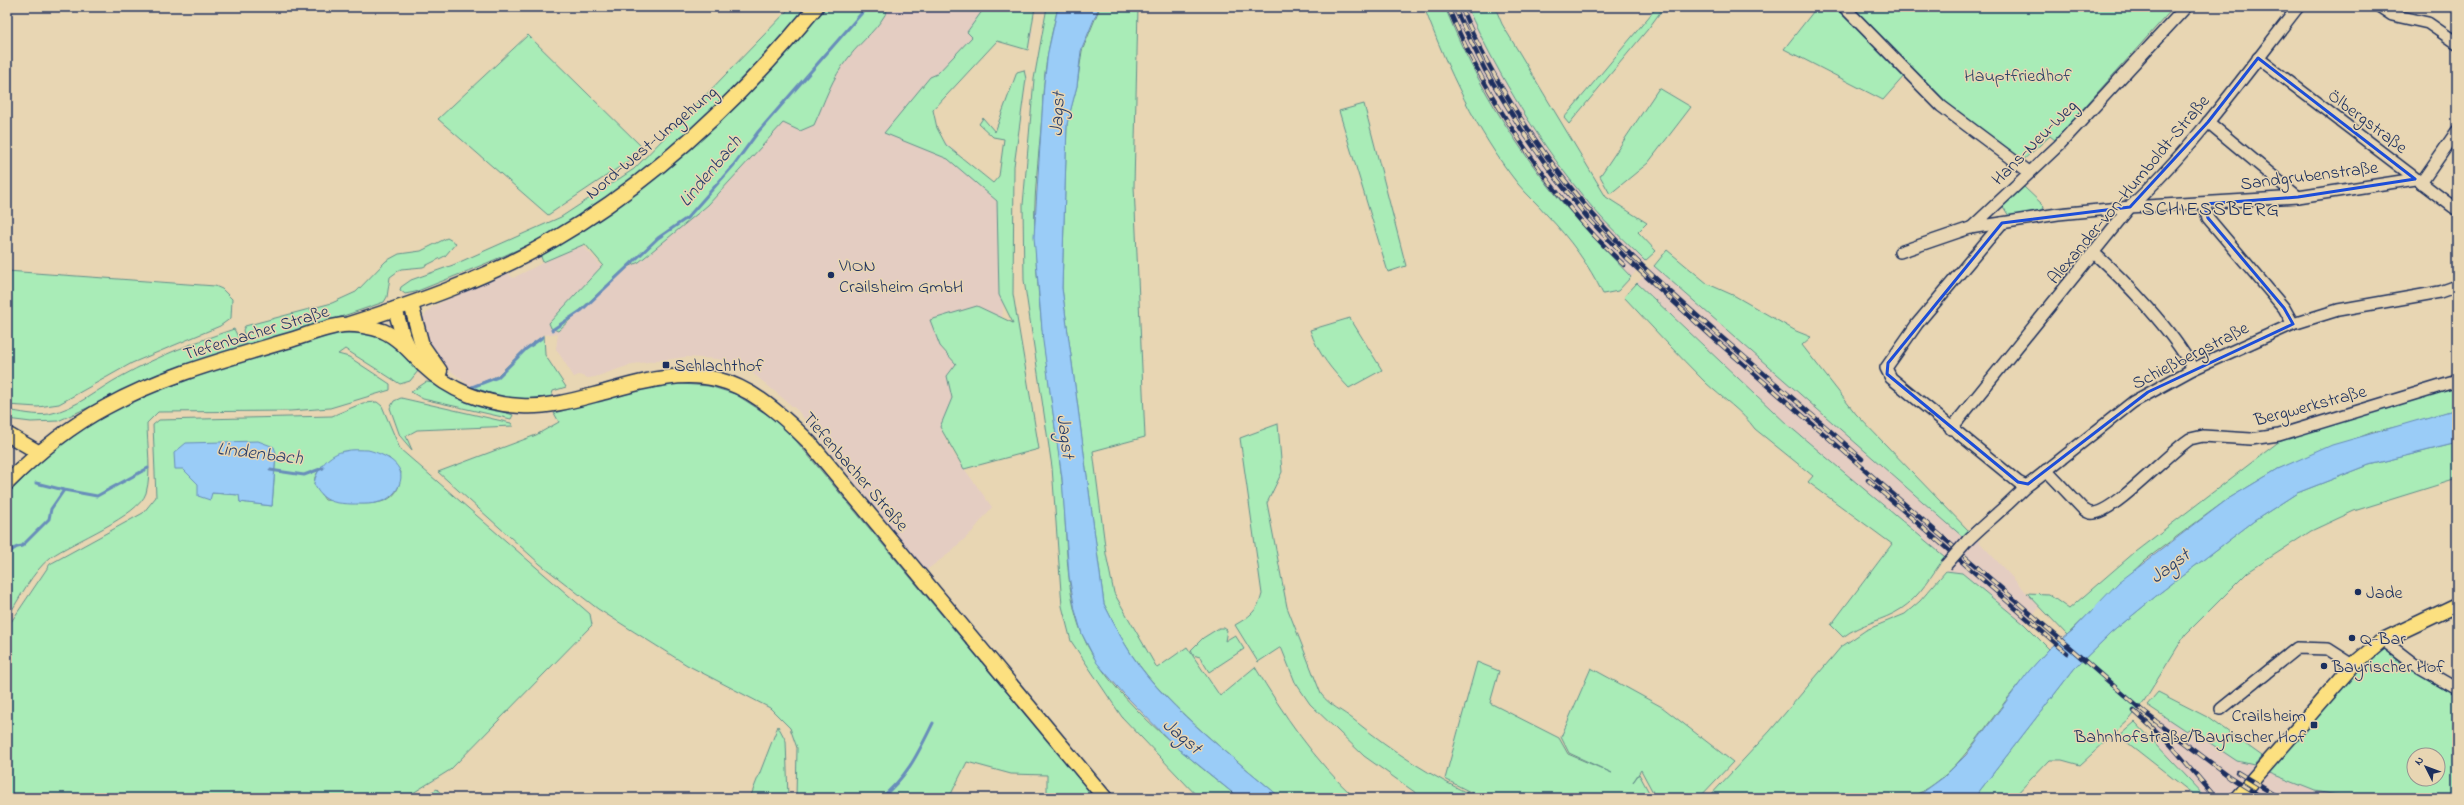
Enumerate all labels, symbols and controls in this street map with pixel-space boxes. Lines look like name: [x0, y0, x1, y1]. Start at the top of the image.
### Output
park label: Hauptfriedhof: [1964, 64, 2072, 90]
street label: Nord-West-Umgehung: [581, 80, 725, 207]
street label: Ölbergstraße: [2321, 84, 2413, 163]
street label: Alexander-von-Humboldt-Straße: [2042, 89, 2217, 291]
water label: Jagst: [1044, 90, 1074, 137]
street label: Hans-Neu-Weg: [1987, 95, 2085, 193]
water label: Lindenbach: [673, 129, 750, 213]
street label: Sandgrubenstraße: [2239, 156, 2381, 199]
district label: SCHIESSBERG: [2142, 196, 2280, 225]
place label: VION Crailsheim GmbH: [838, 254, 963, 301]
marker: VION Crailsheim GmbH: [826, 270, 836, 280]
street label: Tiefenbacher Straße: [180, 299, 334, 368]
street label: Schießbergstraße: [2128, 316, 2255, 398]
place label: Schlachthof: [674, 354, 764, 380]
marker: Schlachthof: [661, 360, 671, 370]
street label: Bergwerkstraße: [2251, 379, 2371, 436]
street label: Tiefenbacher Straße: [795, 407, 915, 539]
water label: Jagst: [1047, 413, 1081, 462]
water label: Lindenbach: [215, 436, 305, 473]
water label: Jagst: [2145, 542, 2198, 592]
place label: Jade: [2366, 581, 2404, 607]
marker: Jade: [2353, 587, 2363, 597]
place label: Q-Bar: [2360, 627, 2406, 653]
marker: Q-Bar: [2347, 633, 2357, 643]
place label: Bayrischer Hof: [2331, 655, 2445, 681]
marker: Bayrischer Hof: [2319, 661, 2329, 671]
place label: Crailsheim Bahnhofstraße/Bayrischer Hof: [2073, 704, 2307, 751]
water label: Jagst: [1155, 712, 1208, 763]
marker: Crailsheim Bahnhofstraße/Bayrischer Hof: [2309, 720, 2319, 730]
north arrow: [2406, 747, 2446, 787]
text: N: [2411, 753, 2428, 769]

